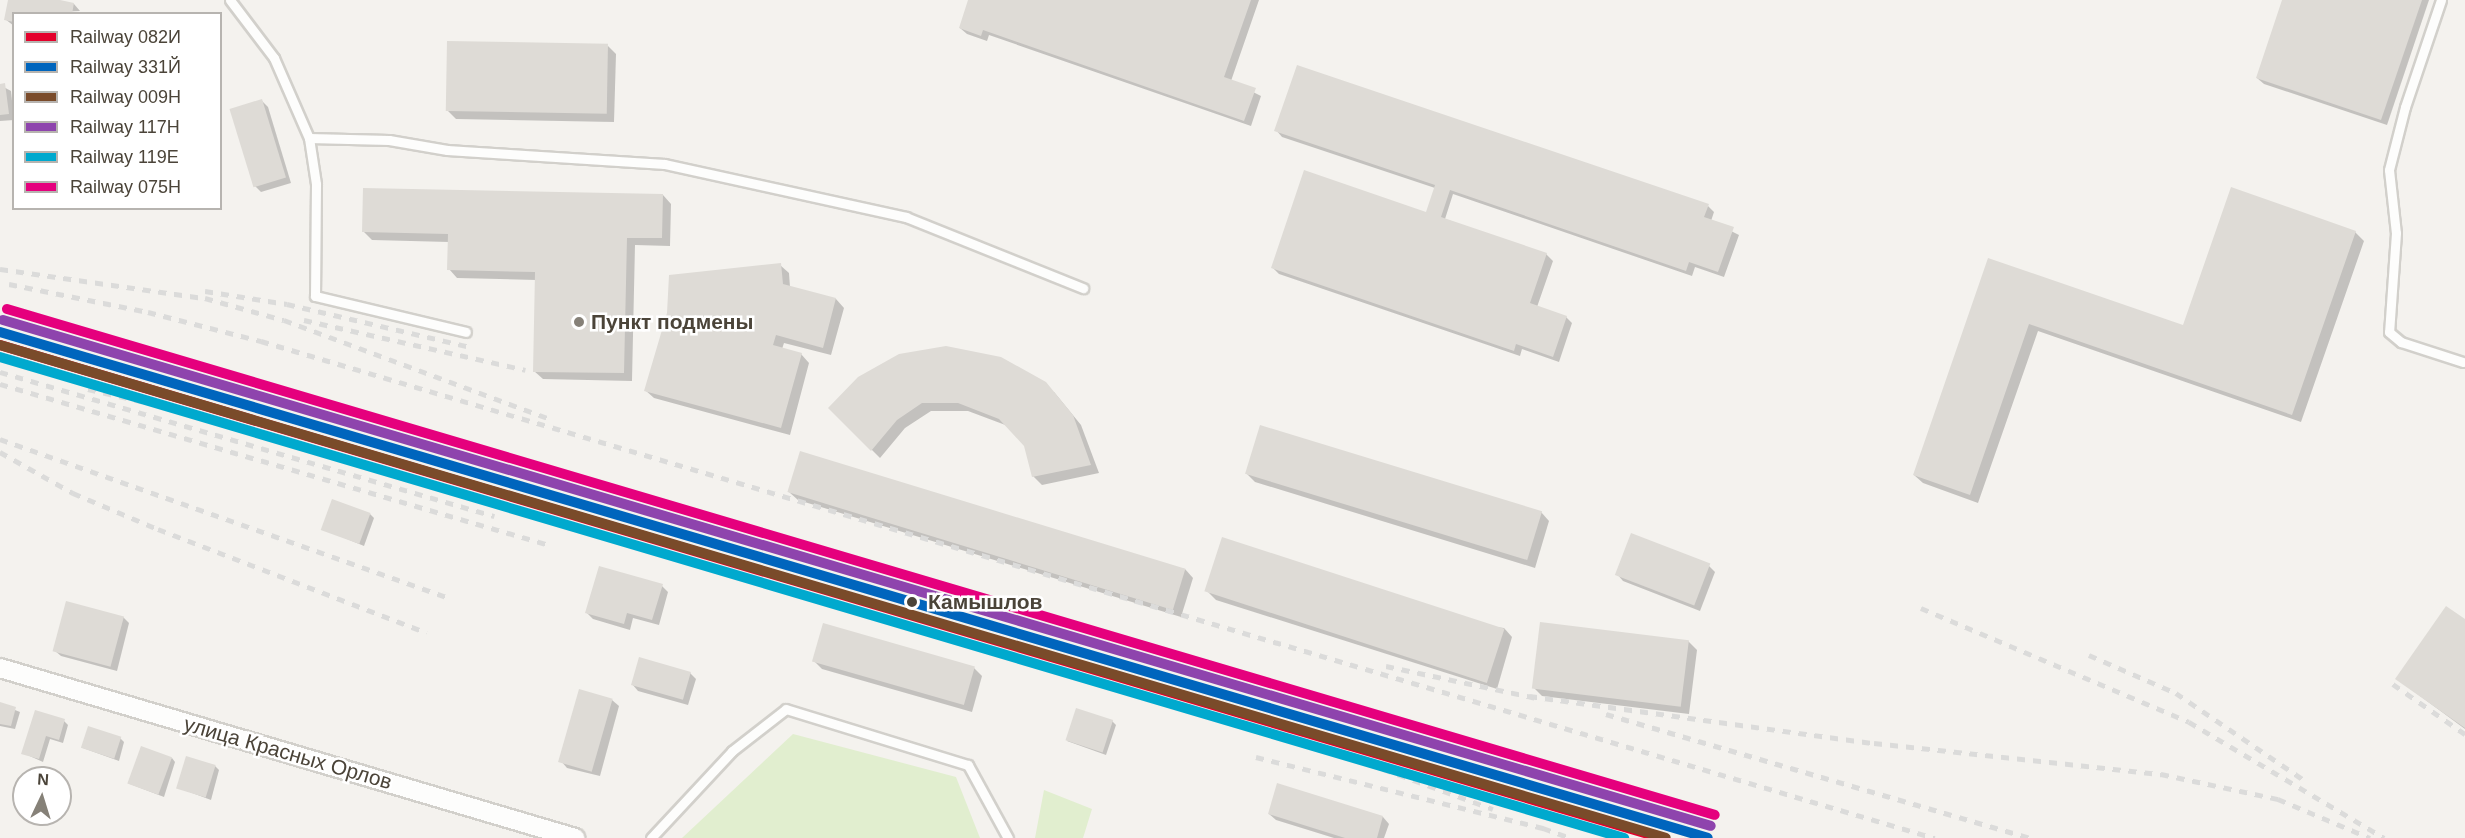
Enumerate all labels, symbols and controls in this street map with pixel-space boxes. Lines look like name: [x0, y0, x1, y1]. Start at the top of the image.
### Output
legend: [12, 12, 222, 210]
text: Railway 082И: [70, 27, 181, 47]
text: Railway 331Й: [70, 57, 181, 77]
text: Railway 009Н: [70, 87, 181, 107]
text: Railway 117Н: [70, 117, 180, 137]
text: Railway 119Е: [70, 147, 179, 167]
text: Railway 075Н: [70, 177, 181, 197]
place label: Пункт подмены: [591, 309, 753, 335]
marker: Пункт подмены: [572, 315, 586, 329]
place label: Камышлов: [928, 589, 1043, 615]
marker: Камышлов: [901, 591, 923, 613]
street label: улица Красных Орлов: [181, 711, 395, 795]
north arrow: [12, 766, 72, 826]
text: N: [37, 771, 50, 788]

